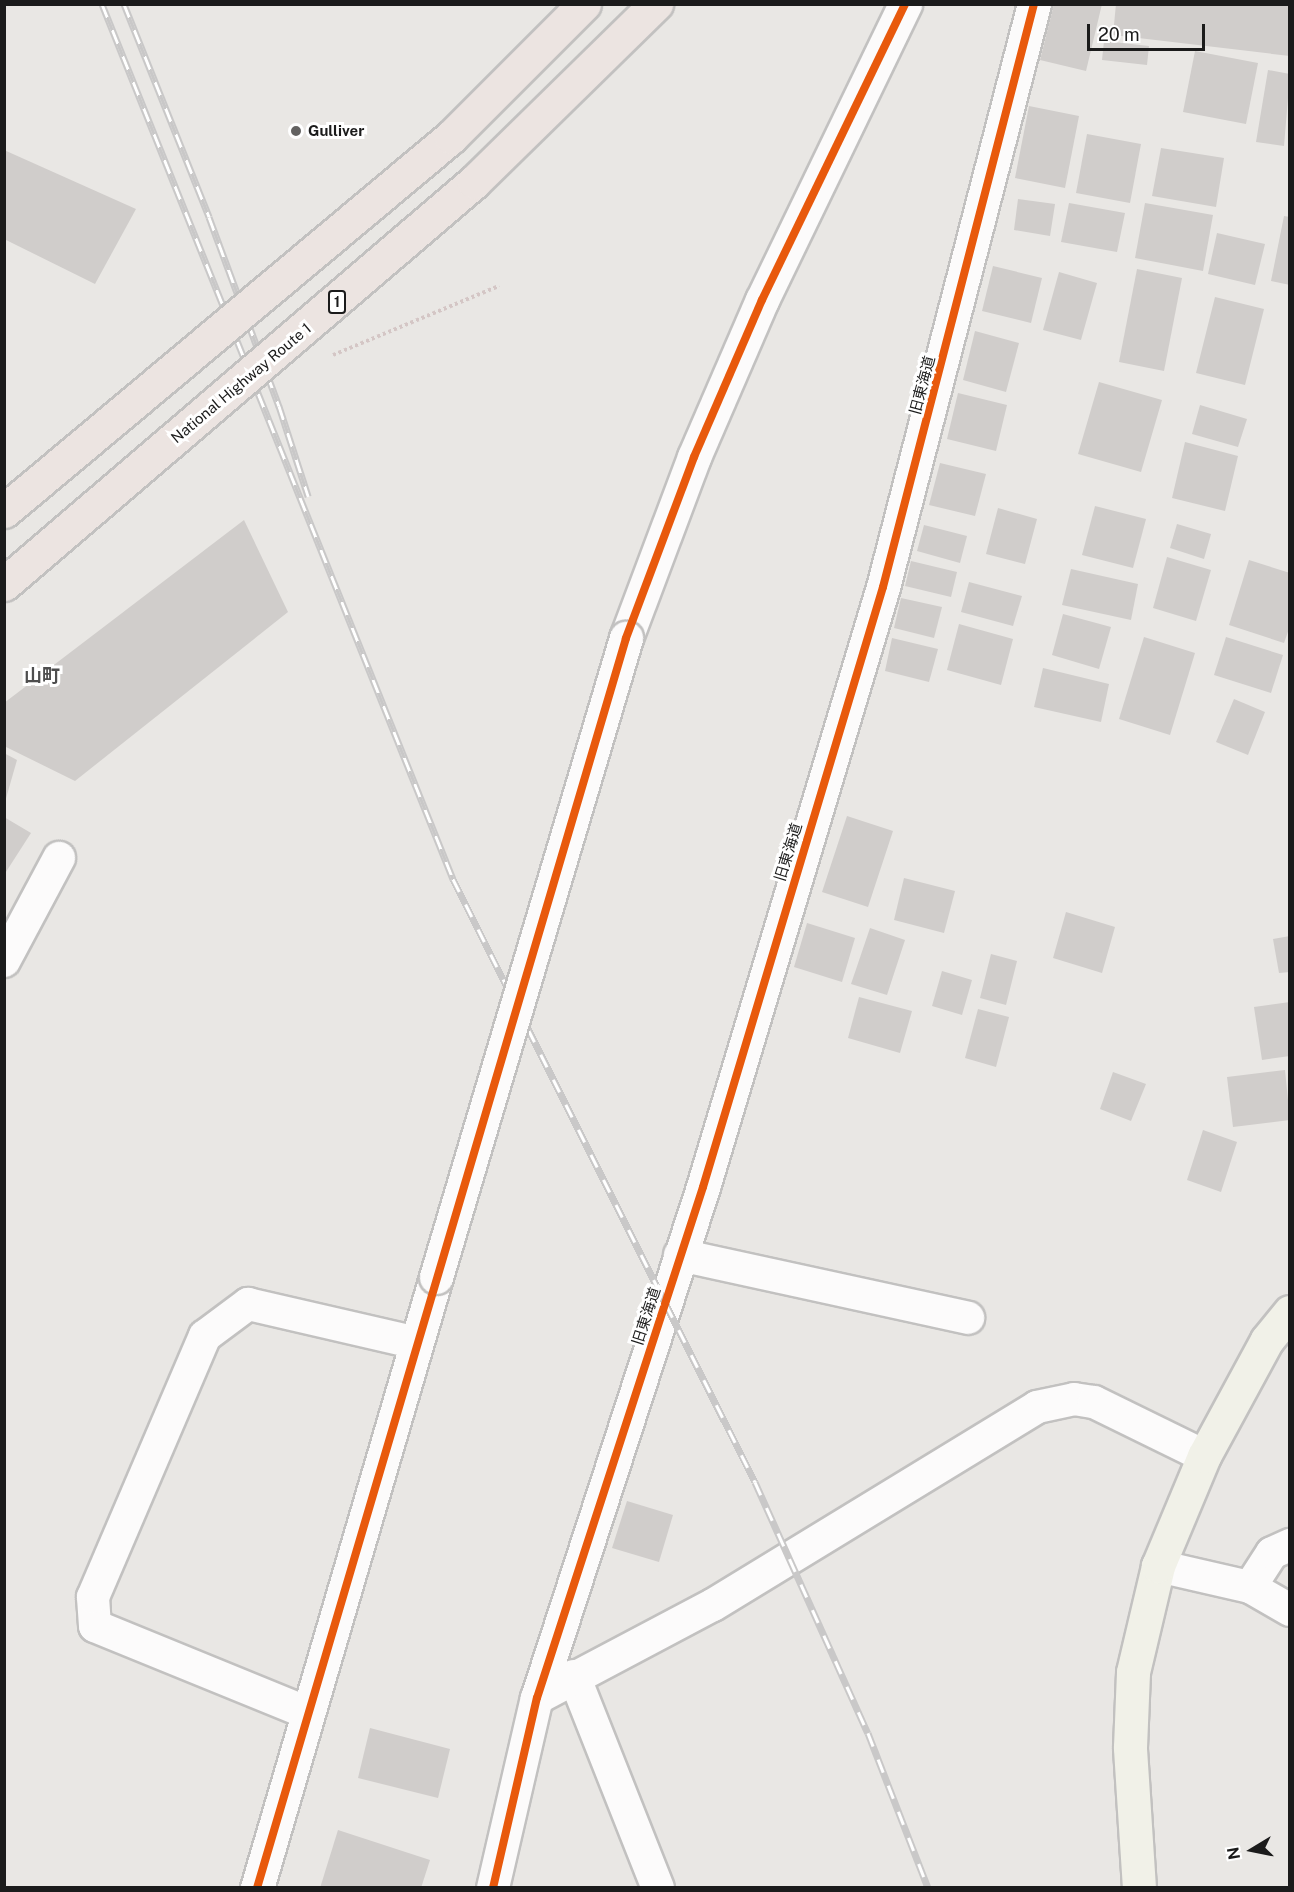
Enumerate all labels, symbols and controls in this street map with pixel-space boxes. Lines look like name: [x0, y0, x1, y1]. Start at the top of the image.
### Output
scale bar: [1090, 12, 1208, 50]
text: 20 m: [1098, 24, 1140, 45]
place label: Gulliver: [308, 122, 364, 140]
marker: Gulliver: [289, 124, 303, 138]
road number: 1: [328, 291, 346, 313]
street label: National Highway Route 1: [167, 319, 315, 447]
street label: 旧東海道: [906, 354, 938, 416]
district label: 山町: [24, 665, 60, 687]
street label: 旧東海道: [771, 821, 805, 883]
street label: 旧東海道: [628, 1285, 664, 1347]
north arrow: [1222, 1820, 1282, 1880]
text: N: [1223, 1845, 1244, 1861]

